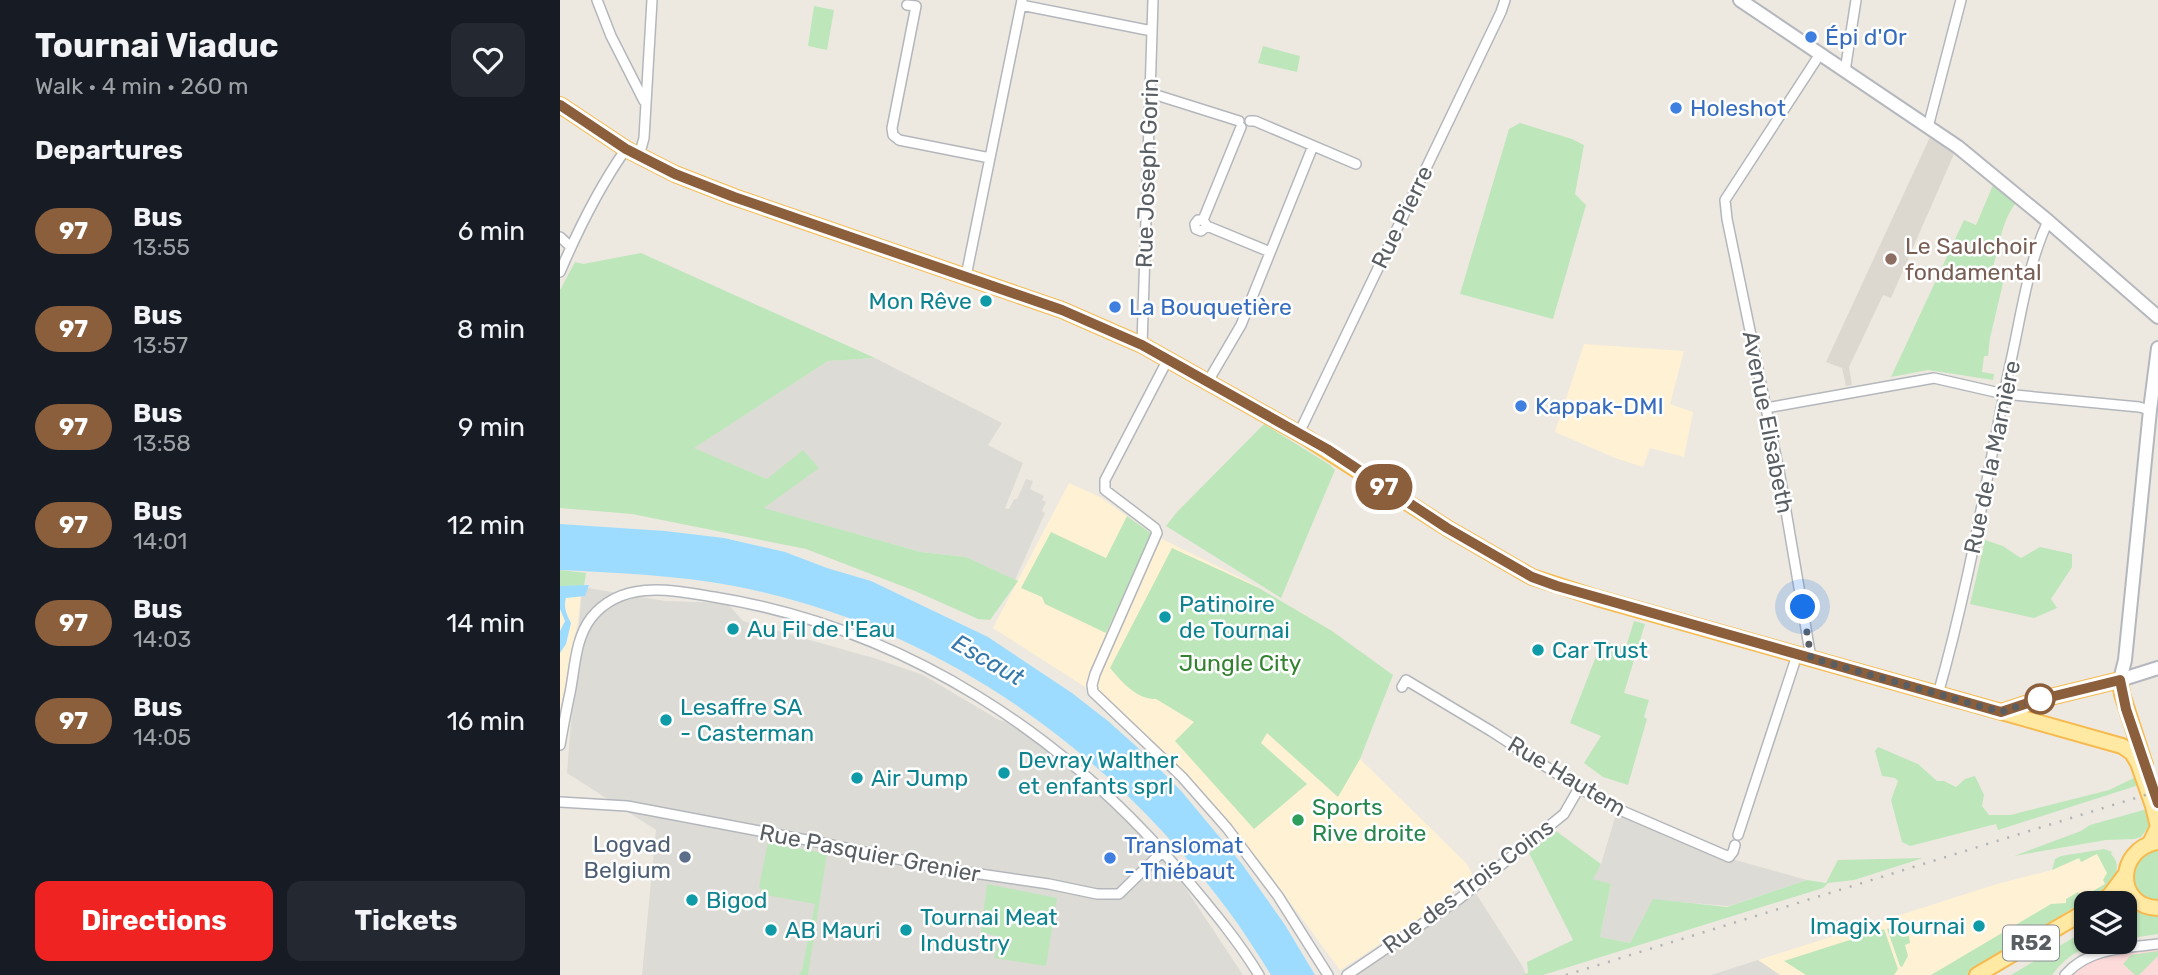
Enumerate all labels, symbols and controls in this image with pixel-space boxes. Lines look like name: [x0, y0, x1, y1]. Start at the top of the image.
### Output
button: heart: [451, 23, 525, 97]
place label: Épi d'Or: [1825, 23, 1907, 51]
text: Tournai Viaduc: [35, 26, 278, 65]
marker: Épi d'Or: [1803, 29, 1819, 45]
text: Walk · 4 min · 260 m: [35, 72, 249, 100]
street label: Rue Joseph Gorin: [1130, 77, 1164, 269]
place label: Holeshot: [1690, 94, 1786, 122]
marker: Holeshot: [1668, 100, 1684, 116]
text: Departures: [35, 135, 183, 166]
street label: Rue Pierre: [1365, 161, 1439, 273]
text: Bus: [133, 202, 182, 233]
text: 6 min: [458, 216, 525, 247]
text: 97: [59, 217, 88, 245]
place label: Le Saulchoir fondamental: [1905, 232, 2042, 286]
text: 13:55: [133, 233, 190, 261]
marker: Le Saulchoir fondamental: [1883, 251, 1899, 267]
place label: Mon Rêve: [868, 287, 972, 315]
marker: Mon Rêve: [978, 293, 994, 309]
place label: La Bouquetière: [1129, 293, 1292, 321]
marker: La Bouquetière: [1107, 299, 1123, 315]
text: Bus: [133, 300, 182, 331]
text: 8 min: [457, 314, 525, 345]
text: 97: [59, 315, 88, 343]
street label: Avenue Elisabeth: [1737, 328, 1799, 516]
text: 13:57: [133, 331, 188, 359]
street label: Rue de la Marnière: [1958, 358, 2026, 556]
place label: Kappak-DMI: [1535, 392, 1664, 420]
text: Bus: [133, 398, 182, 429]
marker: Kappak-DMI: [1513, 398, 1529, 414]
text: 9 min: [458, 412, 525, 443]
text: 97: [59, 413, 88, 441]
text: 13:58: [133, 429, 191, 457]
line badge: 97: [1352, 464, 1416, 510]
text: 97: [1369, 473, 1399, 501]
text: Bus: [133, 496, 182, 527]
text: 12 min: [447, 510, 525, 541]
text: 97: [59, 511, 88, 539]
text: 14:01: [133, 527, 187, 555]
your location: [1785, 589, 1820, 624]
place label: Patinoire de Tournai: [1179, 590, 1290, 644]
text: Bus: [133, 594, 182, 625]
text: 14 min: [446, 608, 525, 639]
text: 97: [59, 609, 88, 637]
marker: Patinoire de Tournai: [1157, 609, 1173, 625]
place label: Au Fil de l'Eau: [747, 615, 895, 643]
marker: Au Fil de l'Eau: [725, 621, 741, 637]
text: 14:03: [133, 625, 191, 653]
water label: Escaut: [947, 628, 1029, 692]
place label: Car Trust: [1552, 636, 1648, 664]
marker: Car Trust: [1530, 642, 1546, 658]
park label: Jungle City: [1179, 649, 1302, 677]
unlabelled marker: [2025, 684, 2055, 714]
text: Bus: [133, 692, 182, 723]
place label: Lesaffre SA - Casterman: [680, 693, 814, 747]
text: 16 min: [447, 706, 525, 737]
text: 97: [59, 707, 88, 735]
marker: Lesaffre SA - Casterman: [658, 712, 674, 728]
text: 14:05: [133, 723, 191, 751]
street label: Rue Hautem: [1503, 730, 1631, 822]
place label: Devray Walther et enfants sprl: [1018, 746, 1178, 800]
place label: Air Jump: [871, 764, 968, 792]
marker: Devray Walther et enfants sprl: [996, 765, 1012, 781]
marker: Air Jump: [849, 770, 865, 786]
place label: Sports Rive droite: [1312, 793, 1426, 847]
marker: Sports Rive droite: [1290, 812, 1306, 828]
street label: Rue des Trois Coins: [1377, 813, 1559, 959]
street label: Rue Pasquier Grenier: [757, 818, 983, 888]
place label: Logvad Belgium: [584, 830, 671, 884]
place label: Translomat - Thiébaut: [1124, 831, 1243, 885]
marker: Logvad Belgium: [677, 849, 693, 865]
marker: Translomat - Thiébaut: [1102, 850, 1118, 866]
button: Directions: [35, 881, 273, 961]
button: Tickets: [287, 881, 525, 961]
place label: Bigod: [706, 886, 768, 914]
map controls: [2074, 891, 2137, 954]
button: layers: [2074, 891, 2137, 954]
marker: Bigod: [684, 892, 700, 908]
place label: Tournai Meat Industry: [920, 903, 1057, 957]
place label: Imagix Tournai: [1810, 912, 1965, 940]
place label: AB Mauri: [785, 916, 881, 944]
marker: Imagix Tournai: [1971, 918, 1987, 934]
marker: AB Mauri: [763, 922, 779, 938]
marker: Tournai Meat Industry: [898, 922, 914, 938]
road number: R52: [2003, 926, 2059, 960]

